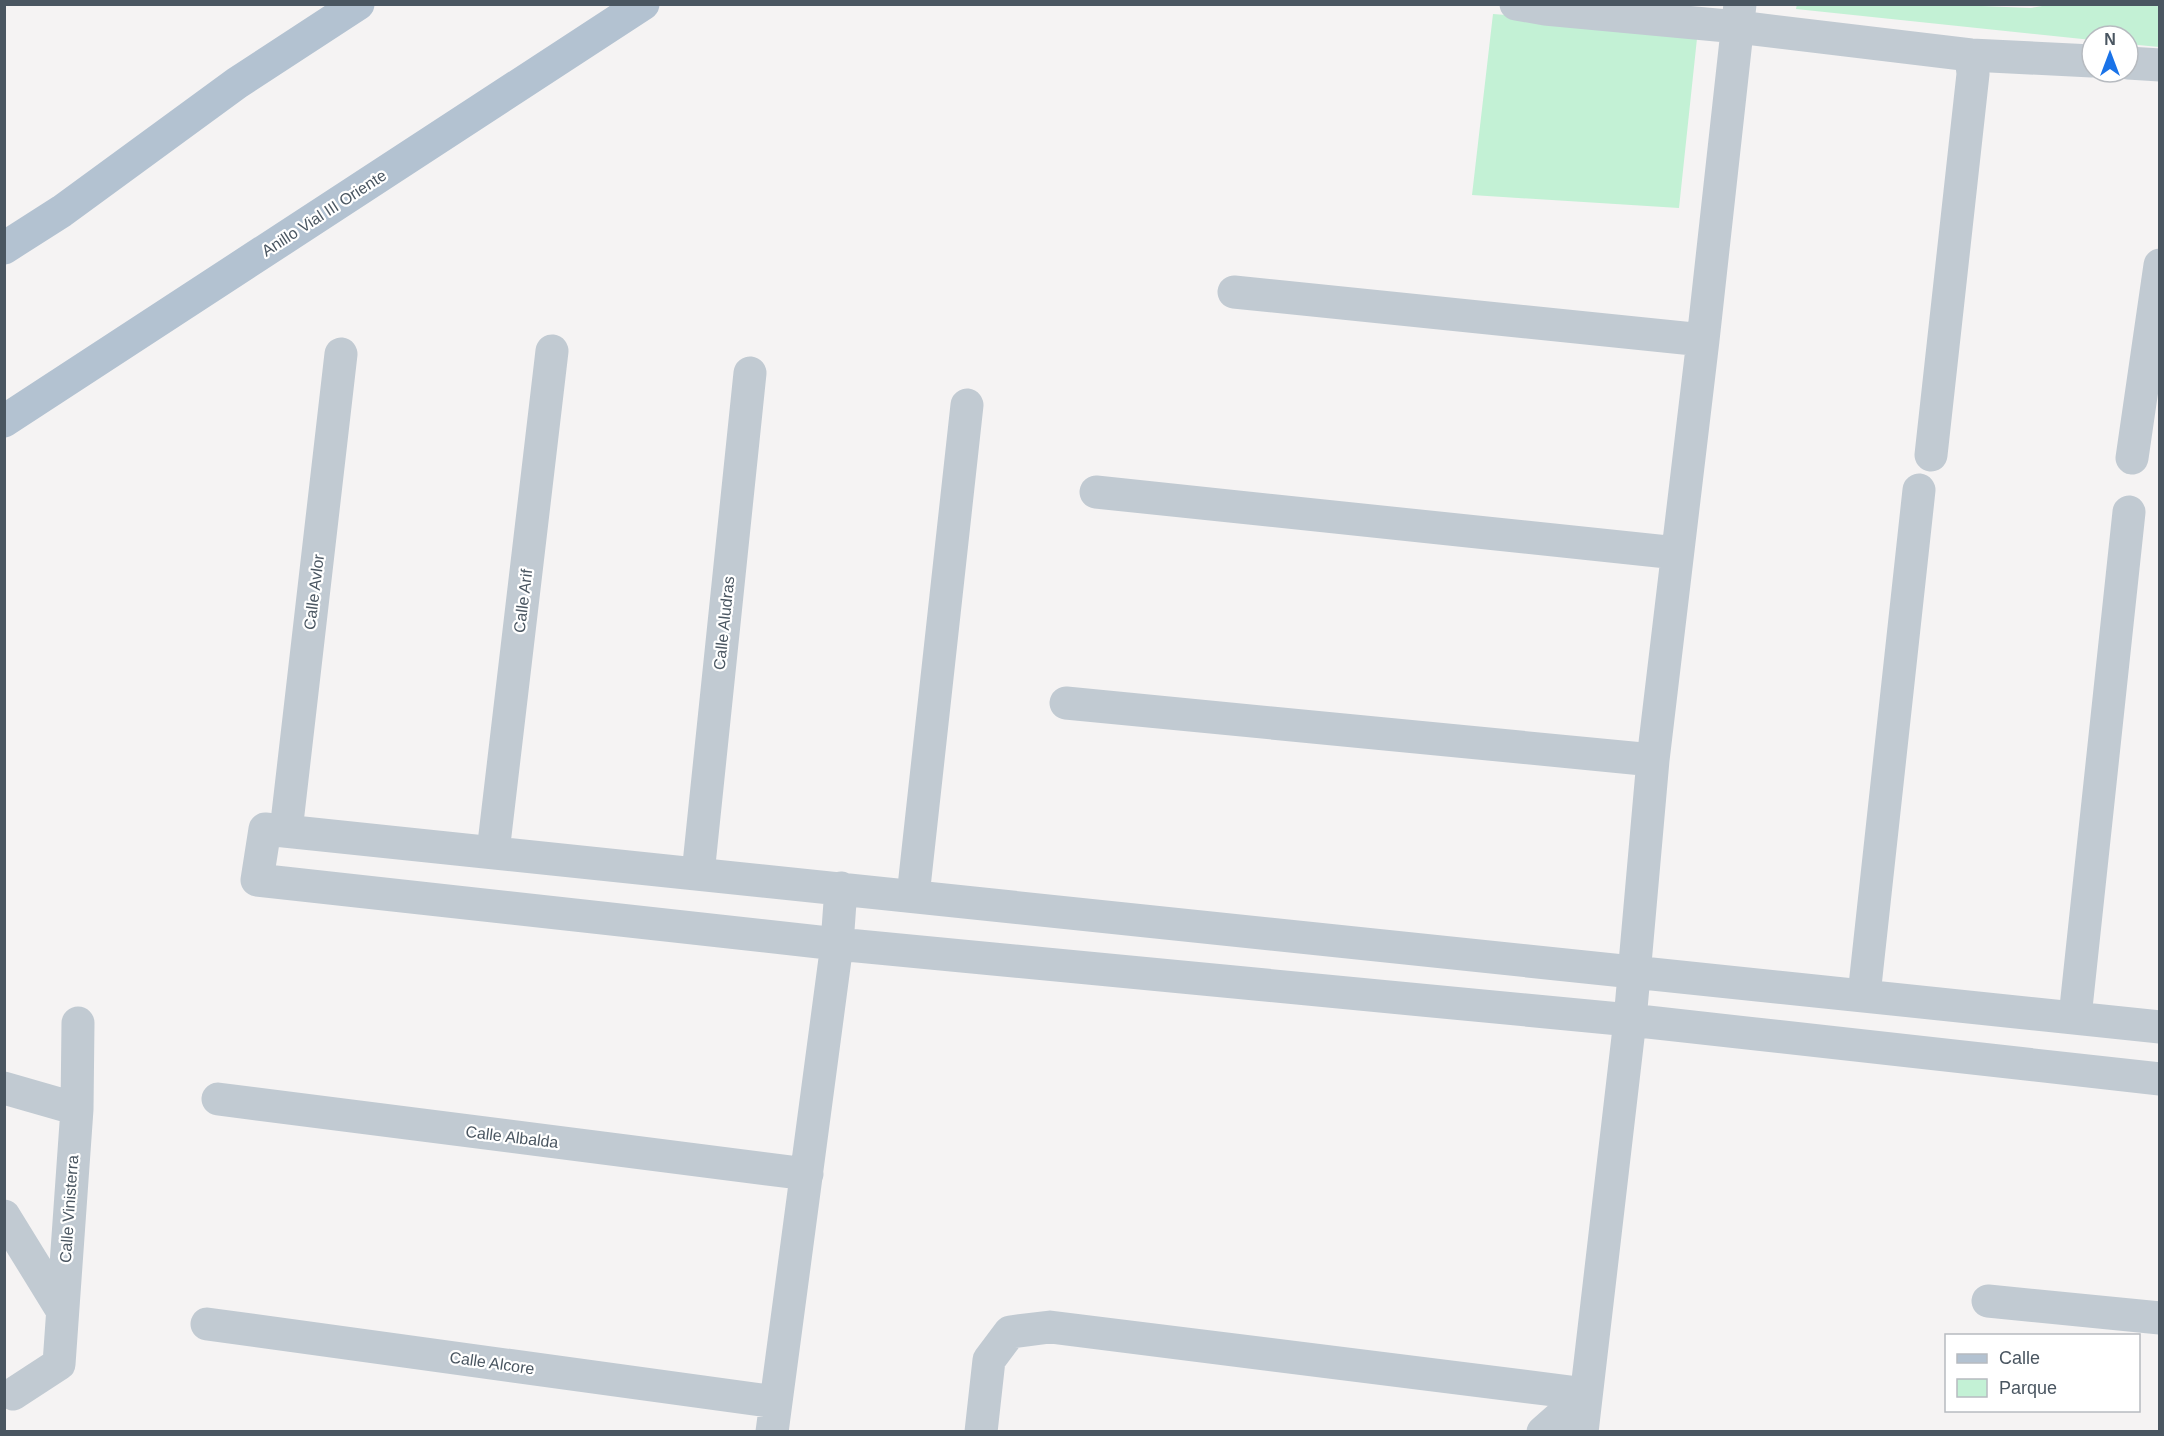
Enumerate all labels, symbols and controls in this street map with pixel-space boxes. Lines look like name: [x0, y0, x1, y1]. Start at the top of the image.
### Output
north arrow: [2080, 24, 2140, 84]
text: N: [2104, 31, 2116, 48]
street label: Anillo Vial III Oriente: [259, 166, 389, 260]
street label: Calle Avlor: [301, 552, 327, 631]
street label: Calle Arif: [511, 568, 535, 634]
street label: Calle Aludras: [711, 575, 737, 671]
street label: Calle Albalda: [465, 1123, 559, 1151]
street label: Calle Vinisterra: [57, 1154, 81, 1264]
legend: [1945, 1334, 2140, 1412]
text: Calle: [1999, 1348, 2040, 1368]
street label: Calle Alcore: [449, 1349, 536, 1377]
text: Parque: [1999, 1378, 2057, 1398]

